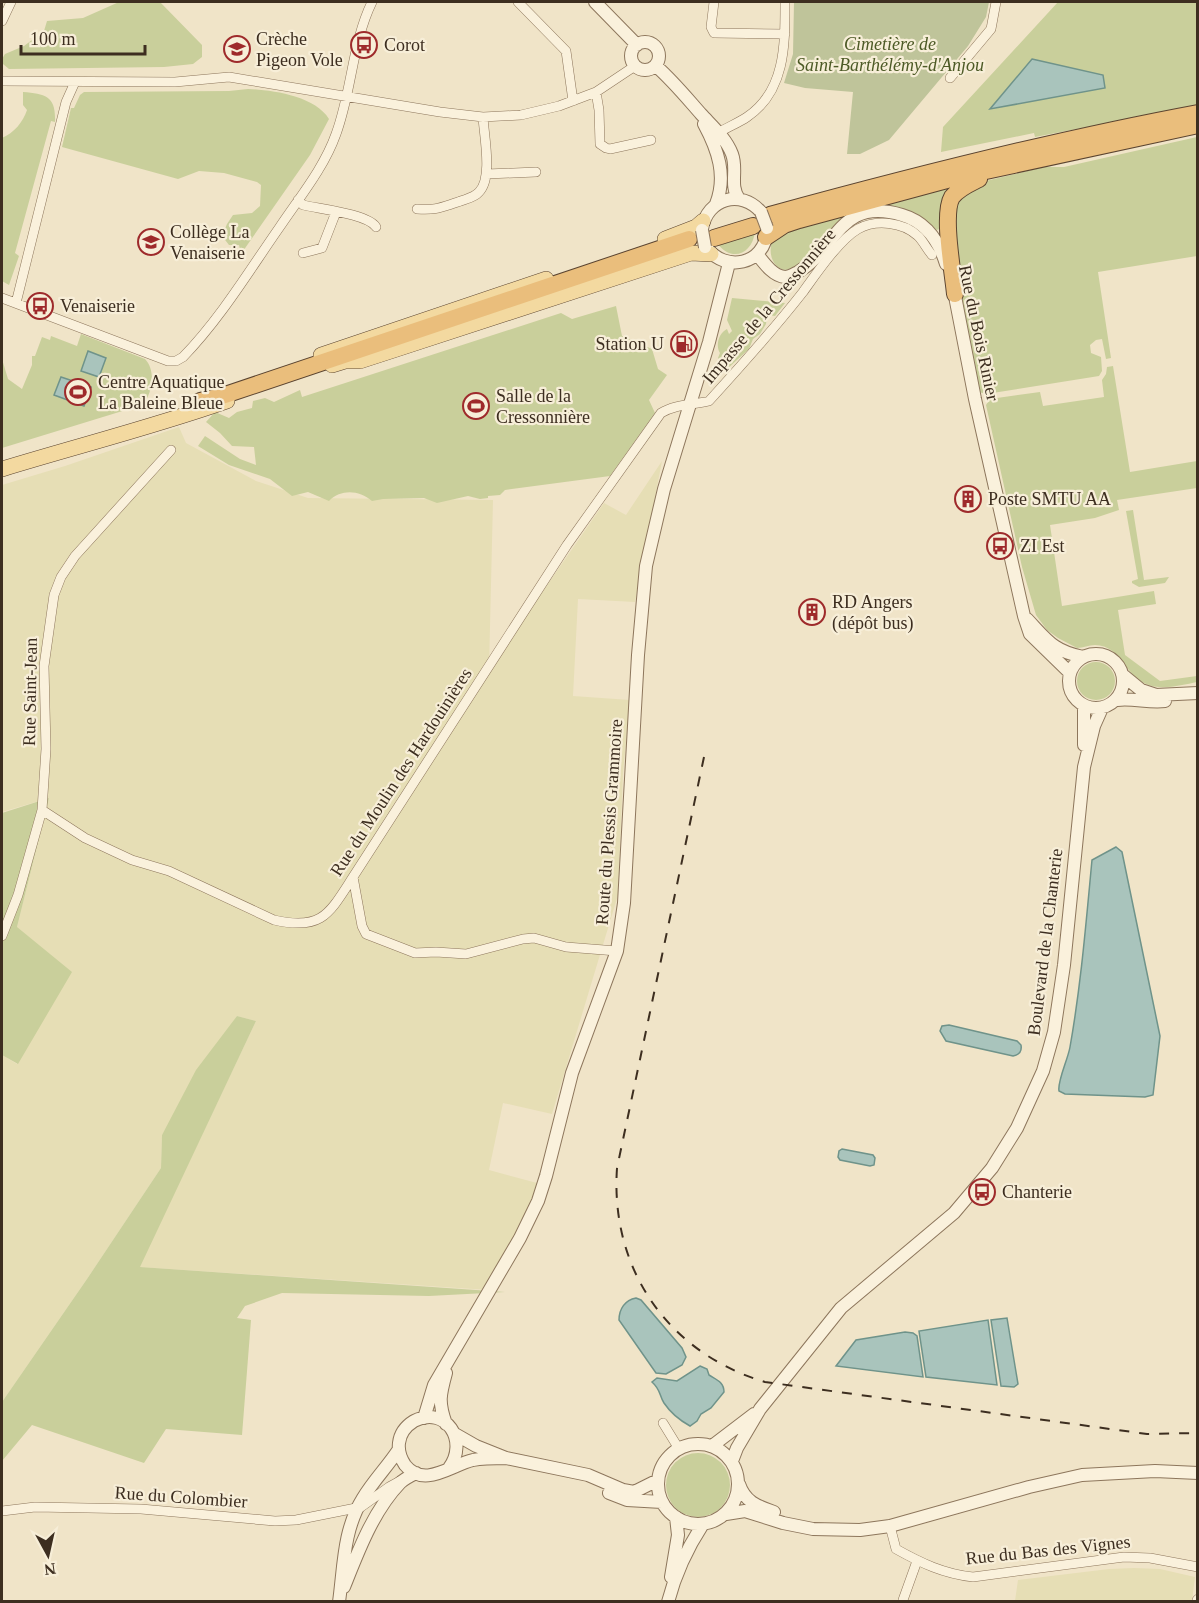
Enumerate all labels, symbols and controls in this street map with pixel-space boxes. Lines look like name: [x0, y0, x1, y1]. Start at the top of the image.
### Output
scale bar: [21, 18, 146, 56]
text: 100 m: [30, 29, 76, 49]
place label: Crèche Pigeon Vole: [256, 29, 343, 70]
bus stop icon: Corot: [349, 30, 379, 60]
school or university icon: Crèche Pigeon Vole: [222, 34, 252, 64]
park label: Cimetière de Saint-Barthélémy-d'Anjou: [796, 34, 984, 75]
place label: Corot: [384, 35, 425, 55]
place label: Collège La Venaiserie: [170, 222, 249, 263]
street label: Impasse de la Cressonnière: [698, 224, 840, 388]
school or university icon: Collège La Venaiserie: [136, 227, 166, 257]
street label: Rue du Bois Rinier: [955, 263, 1003, 403]
bus stop icon: Venaiserie: [25, 291, 55, 321]
place label: Venaiserie: [60, 296, 135, 316]
fuel station icon: Station U: [669, 329, 699, 359]
place label: Station U: [595, 334, 664, 354]
place label: Centre Aquatique La Baleine Bleue: [98, 372, 224, 413]
sports icon: Centre Aquatique La Baleine Bleue: [63, 377, 93, 407]
place label: Salle de la Cressonnière: [496, 386, 590, 427]
sports icon: Salle de la Cressonnière: [461, 391, 491, 421]
building icon: Poste SMTU AA: [953, 484, 983, 514]
place label: Poste SMTU AA: [988, 489, 1111, 509]
bus stop icon: ZI Est: [985, 531, 1015, 561]
place label: ZI Est: [1020, 536, 1065, 556]
place label: RD Angers (dépôt bus): [832, 592, 913, 634]
building icon: RD Angers (dépôt bus): [797, 597, 827, 627]
street label: Rue Saint-Jean: [19, 638, 41, 746]
street label: Rue du Moulin des Hardouinières: [326, 664, 476, 880]
street label: Route du Plessis Grammoire: [592, 718, 626, 926]
street label: Boulevard de la Chanterie: [1024, 847, 1066, 1037]
bus stop icon: Chanterie: [967, 1177, 997, 1207]
place label: Chanterie: [1002, 1182, 1072, 1202]
street label: Rue du Colombier: [114, 1482, 248, 1512]
north arrow: [18, 1525, 78, 1585]
street label: Rue du Bas des Vignes: [965, 1531, 1131, 1569]
text: N: [43, 1560, 57, 1579]

